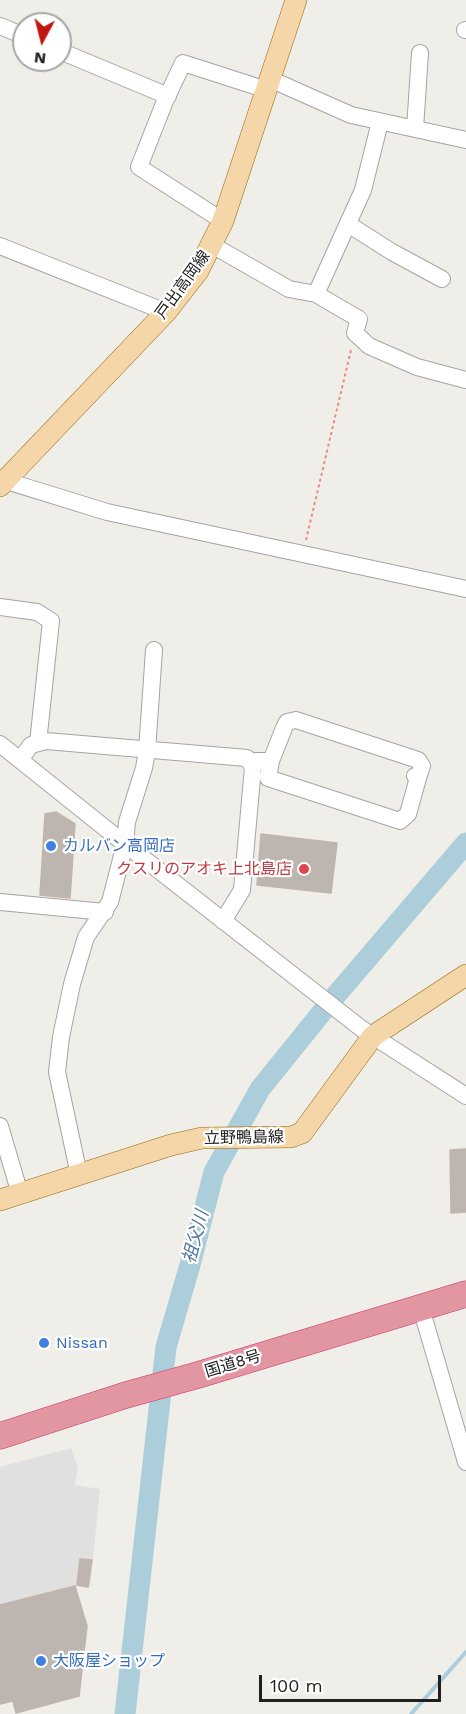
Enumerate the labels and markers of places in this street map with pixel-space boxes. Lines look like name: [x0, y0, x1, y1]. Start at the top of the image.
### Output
place label: カルバン高岡店: [63, 836, 175, 856]
marker: カルバン高岡店: [44, 839, 58, 853]
place label: クスリのアオキ上北島店: [116, 859, 292, 879]
marker: クスリのアオキ上北島店: [297, 862, 311, 876]
place label: Nissan: [56, 1333, 108, 1353]
marker: Nissan: [37, 1336, 51, 1350]
place label: 大阪屋ショップ: [53, 1651, 165, 1671]
marker: 大阪屋ショップ: [34, 1654, 48, 1668]

